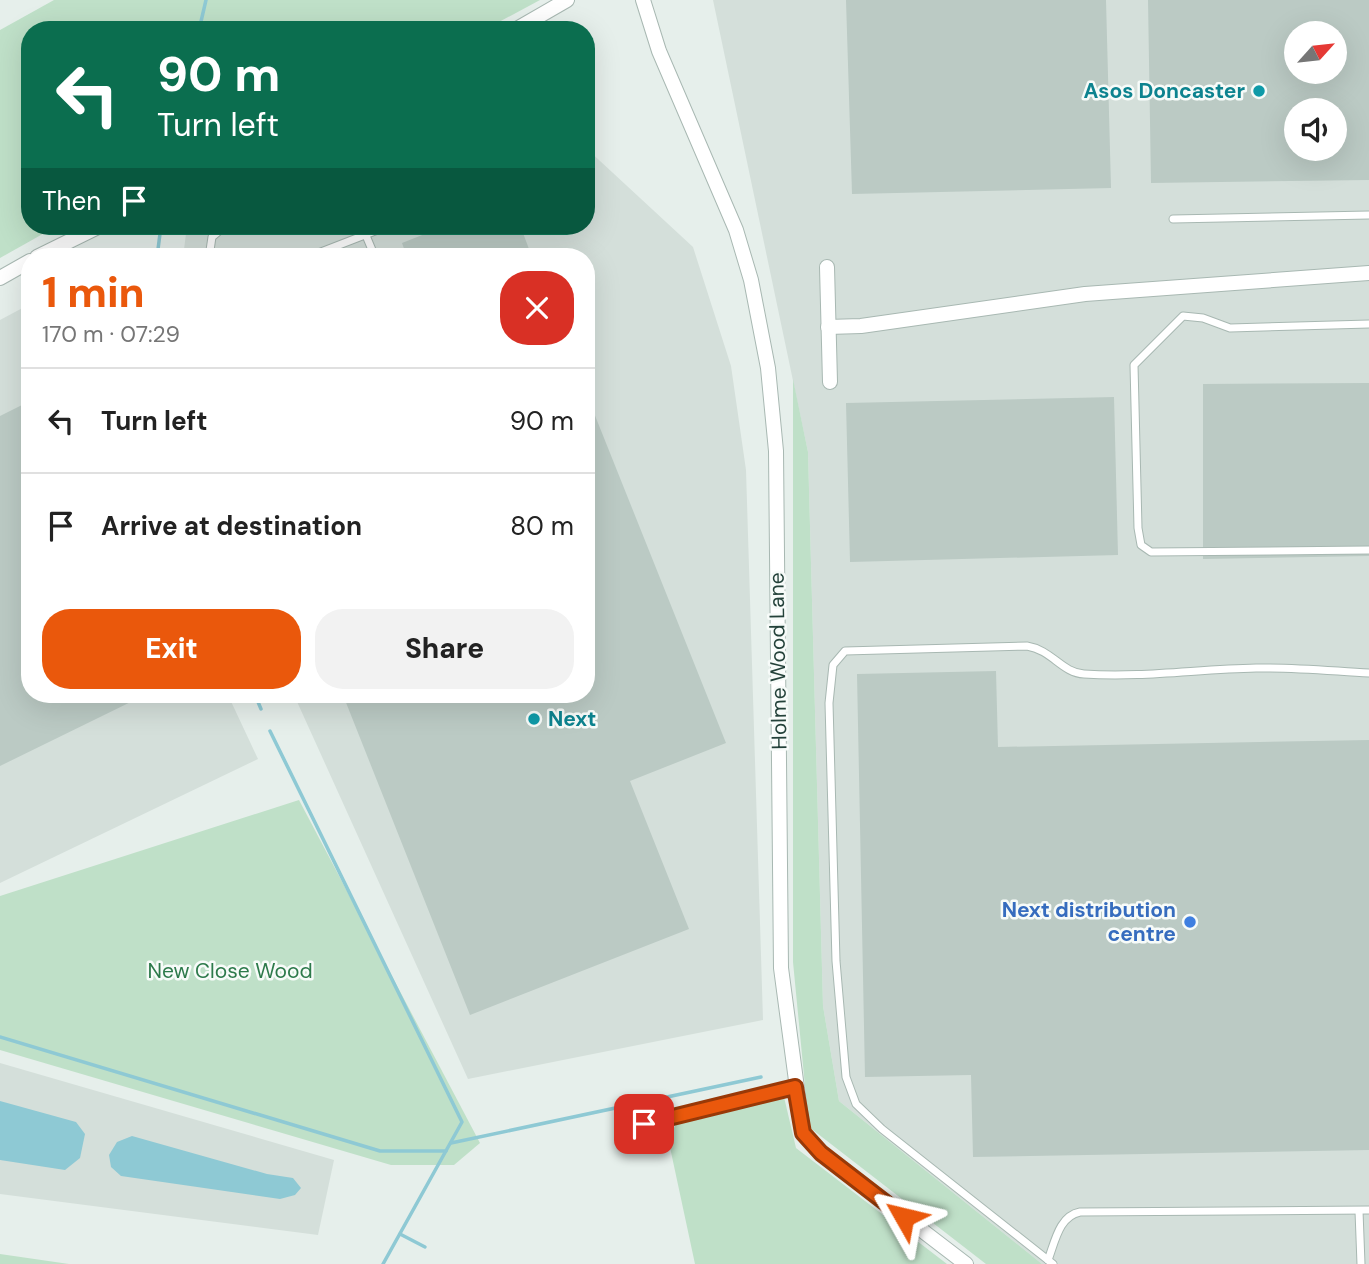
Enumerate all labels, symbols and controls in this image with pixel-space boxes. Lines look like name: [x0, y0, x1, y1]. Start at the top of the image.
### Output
north arrow: [1284, 21, 1348, 84]
map controls: [1284, 21, 1347, 161]
text: 90 m: [157, 42, 280, 106]
icon: left: [42, 49, 133, 140]
place label: Asos Doncaster: [1083, 77, 1245, 105]
marker: Asos Doncaster: [1251, 83, 1267, 99]
button: sound: [1284, 98, 1347, 161]
text: Turn left: [157, 104, 279, 146]
icon: arrive: [115, 182, 153, 220]
text: Then: [42, 184, 101, 218]
text: 1 min: [42, 265, 145, 320]
button: close: [500, 271, 574, 345]
text: 170 m · 07:29: [42, 319, 180, 349]
icon: left: [42, 402, 80, 440]
text: Turn left: [101, 404, 208, 438]
text: 90 m: [510, 404, 574, 438]
icon: arrive: [42, 507, 80, 545]
text: Arrive at destination: [101, 509, 362, 543]
text: 80 m: [510, 509, 574, 543]
street label: Holme Wood Lane: [762, 572, 794, 750]
button: Exit: [42, 609, 301, 689]
button: Share: [315, 609, 574, 689]
place label: Next: [548, 705, 596, 733]
marker: Next: [526, 711, 542, 727]
place label: Next distribution centre: [1002, 896, 1176, 948]
marker: Next distribution centre: [1182, 914, 1198, 930]
park label: New Close Wood: [147, 957, 313, 985]
pin: [614, 1094, 674, 1154]
icon: arrive: [625, 1105, 663, 1143]
position arrow: [867, 1180, 941, 1254]

